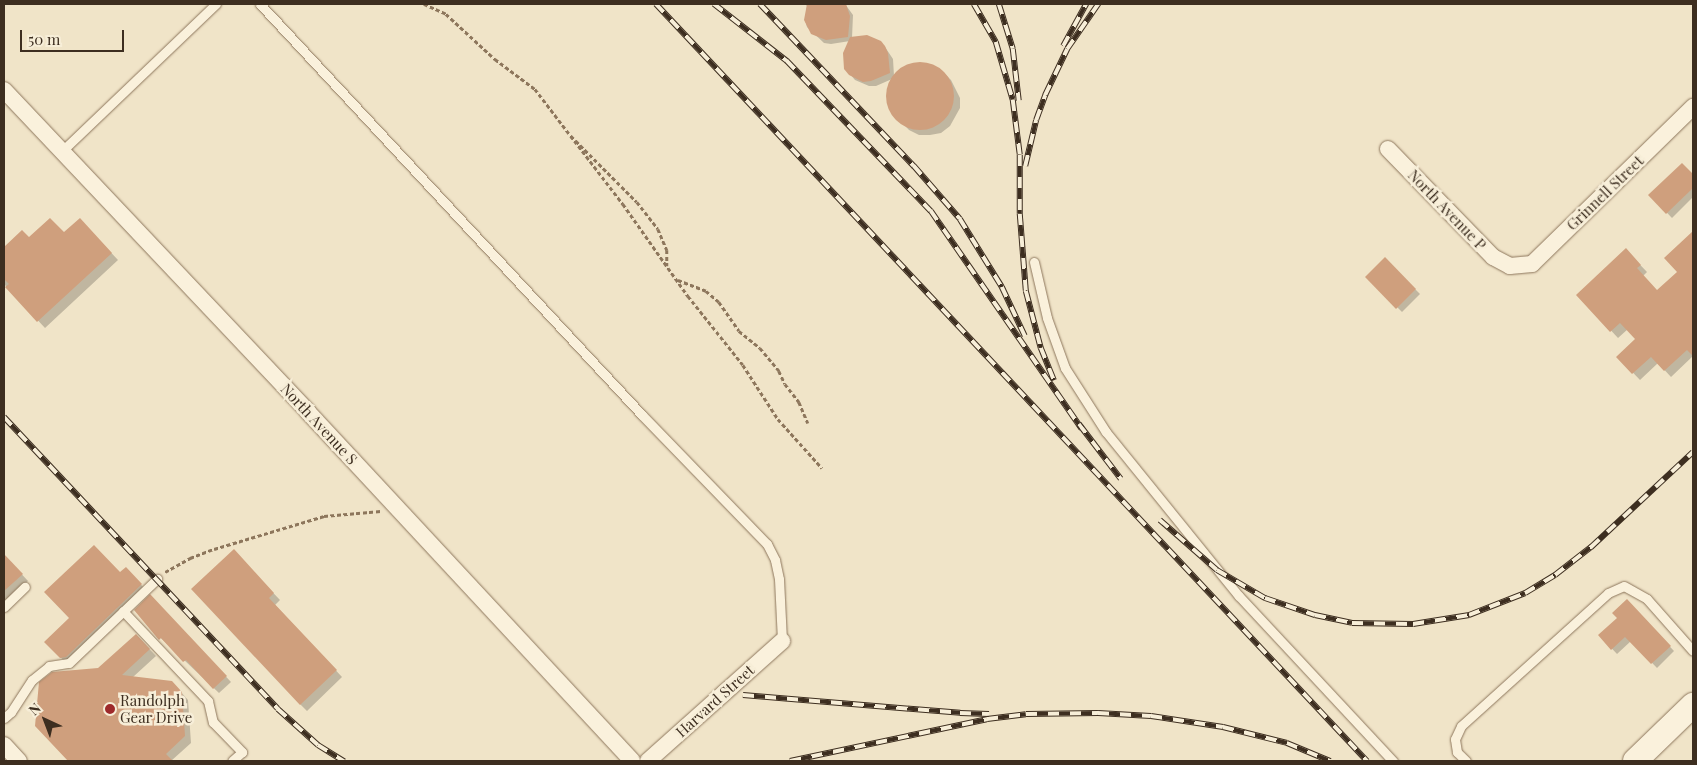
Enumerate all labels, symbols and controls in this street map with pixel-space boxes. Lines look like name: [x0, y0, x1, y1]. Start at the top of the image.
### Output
scale bar: [22, 20, 126, 52]
text: 50 m: [28, 29, 60, 49]
street label: Grinnell Street: [1563, 152, 1647, 234]
street label: North Avenue P: [1404, 166, 1490, 254]
street label: North Avenue S: [277, 380, 361, 468]
street label: Harvard Street: [672, 661, 758, 741]
place label: Randolph Gear Drive: [120, 691, 193, 726]
north arrow: [20, 695, 70, 745]
text: N: [24, 698, 45, 719]
marker: Randolph Gear Drive: [104, 703, 116, 715]

